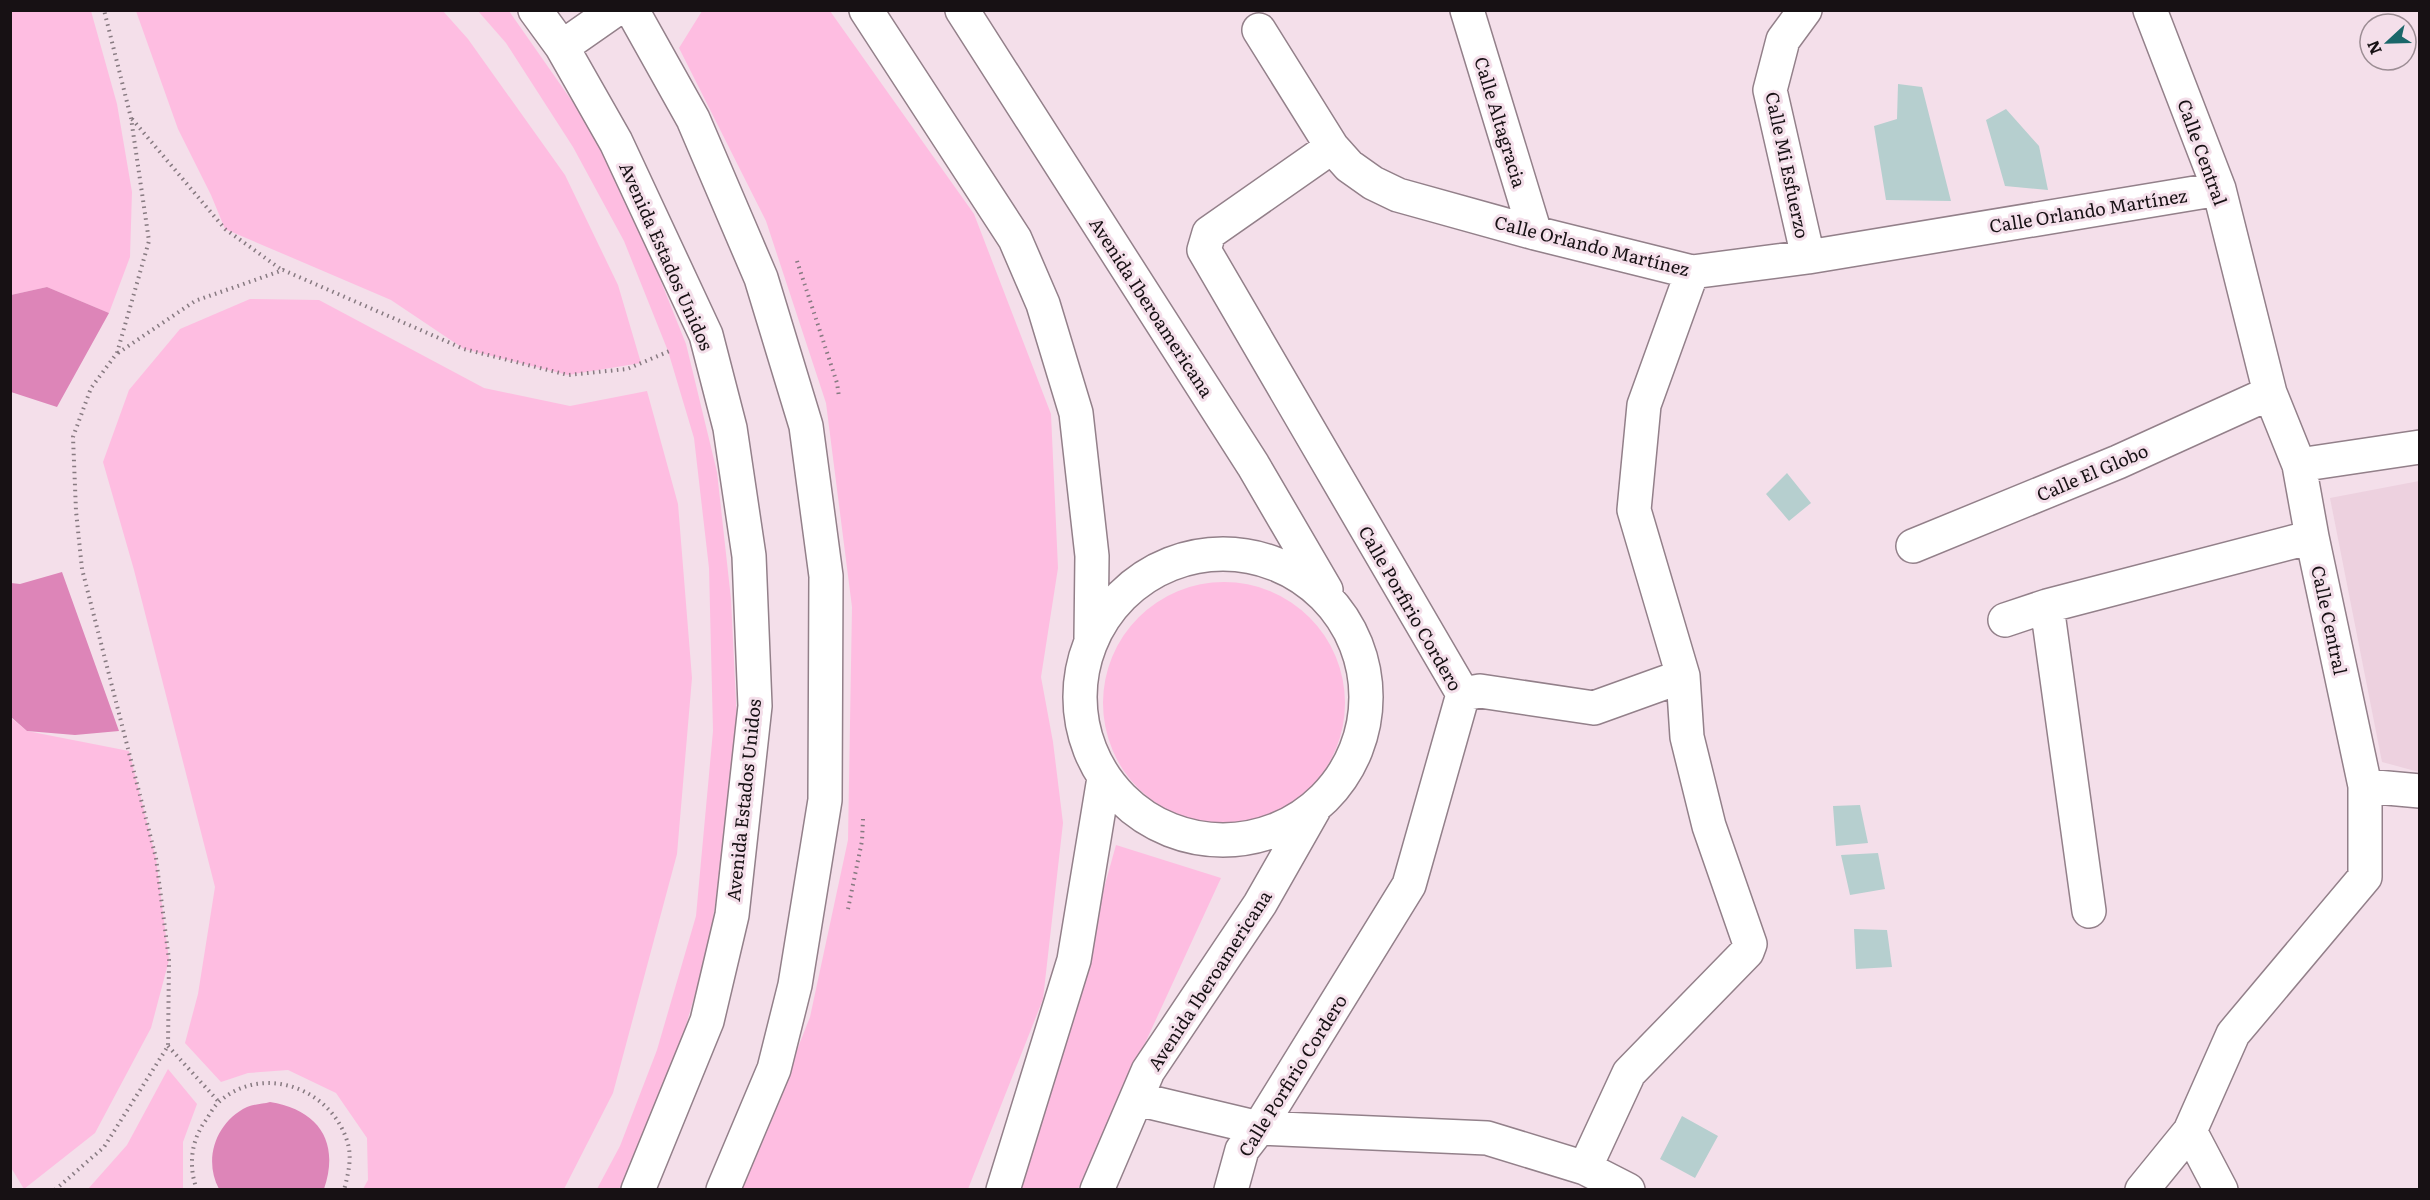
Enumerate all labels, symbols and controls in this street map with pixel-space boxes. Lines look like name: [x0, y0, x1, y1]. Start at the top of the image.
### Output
north arrow: [2358, 12, 2418, 72]
text: N: [2360, 37, 2387, 59]
street label: Calle Altagracia: [1468, 53, 1534, 191]
street label: Calle Mi Esfuerzo: [1759, 89, 1817, 241]
street label: Calle Central: [2171, 95, 2235, 209]
street label: Avenida Estados Unidos: [613, 158, 721, 354]
street label: Calle Orlando Martínez: [1987, 181, 2189, 239]
street label: Calle Orlando Martínez: [1492, 208, 1692, 282]
street label: Avenida Iberoamericana: [1083, 212, 1221, 403]
street label: Calle El Globo: [2032, 436, 2152, 508]
street label: Calle Porfirio Cordero: [1353, 520, 1469, 696]
street label: Calle Central: [2305, 563, 2355, 677]
street label: Avenida Estados Unidos: [719, 697, 767, 903]
street label: Avenida Iberoamericana: [1140, 884, 1278, 1075]
street label: Calle Porfirio Cordero: [1231, 989, 1353, 1161]

